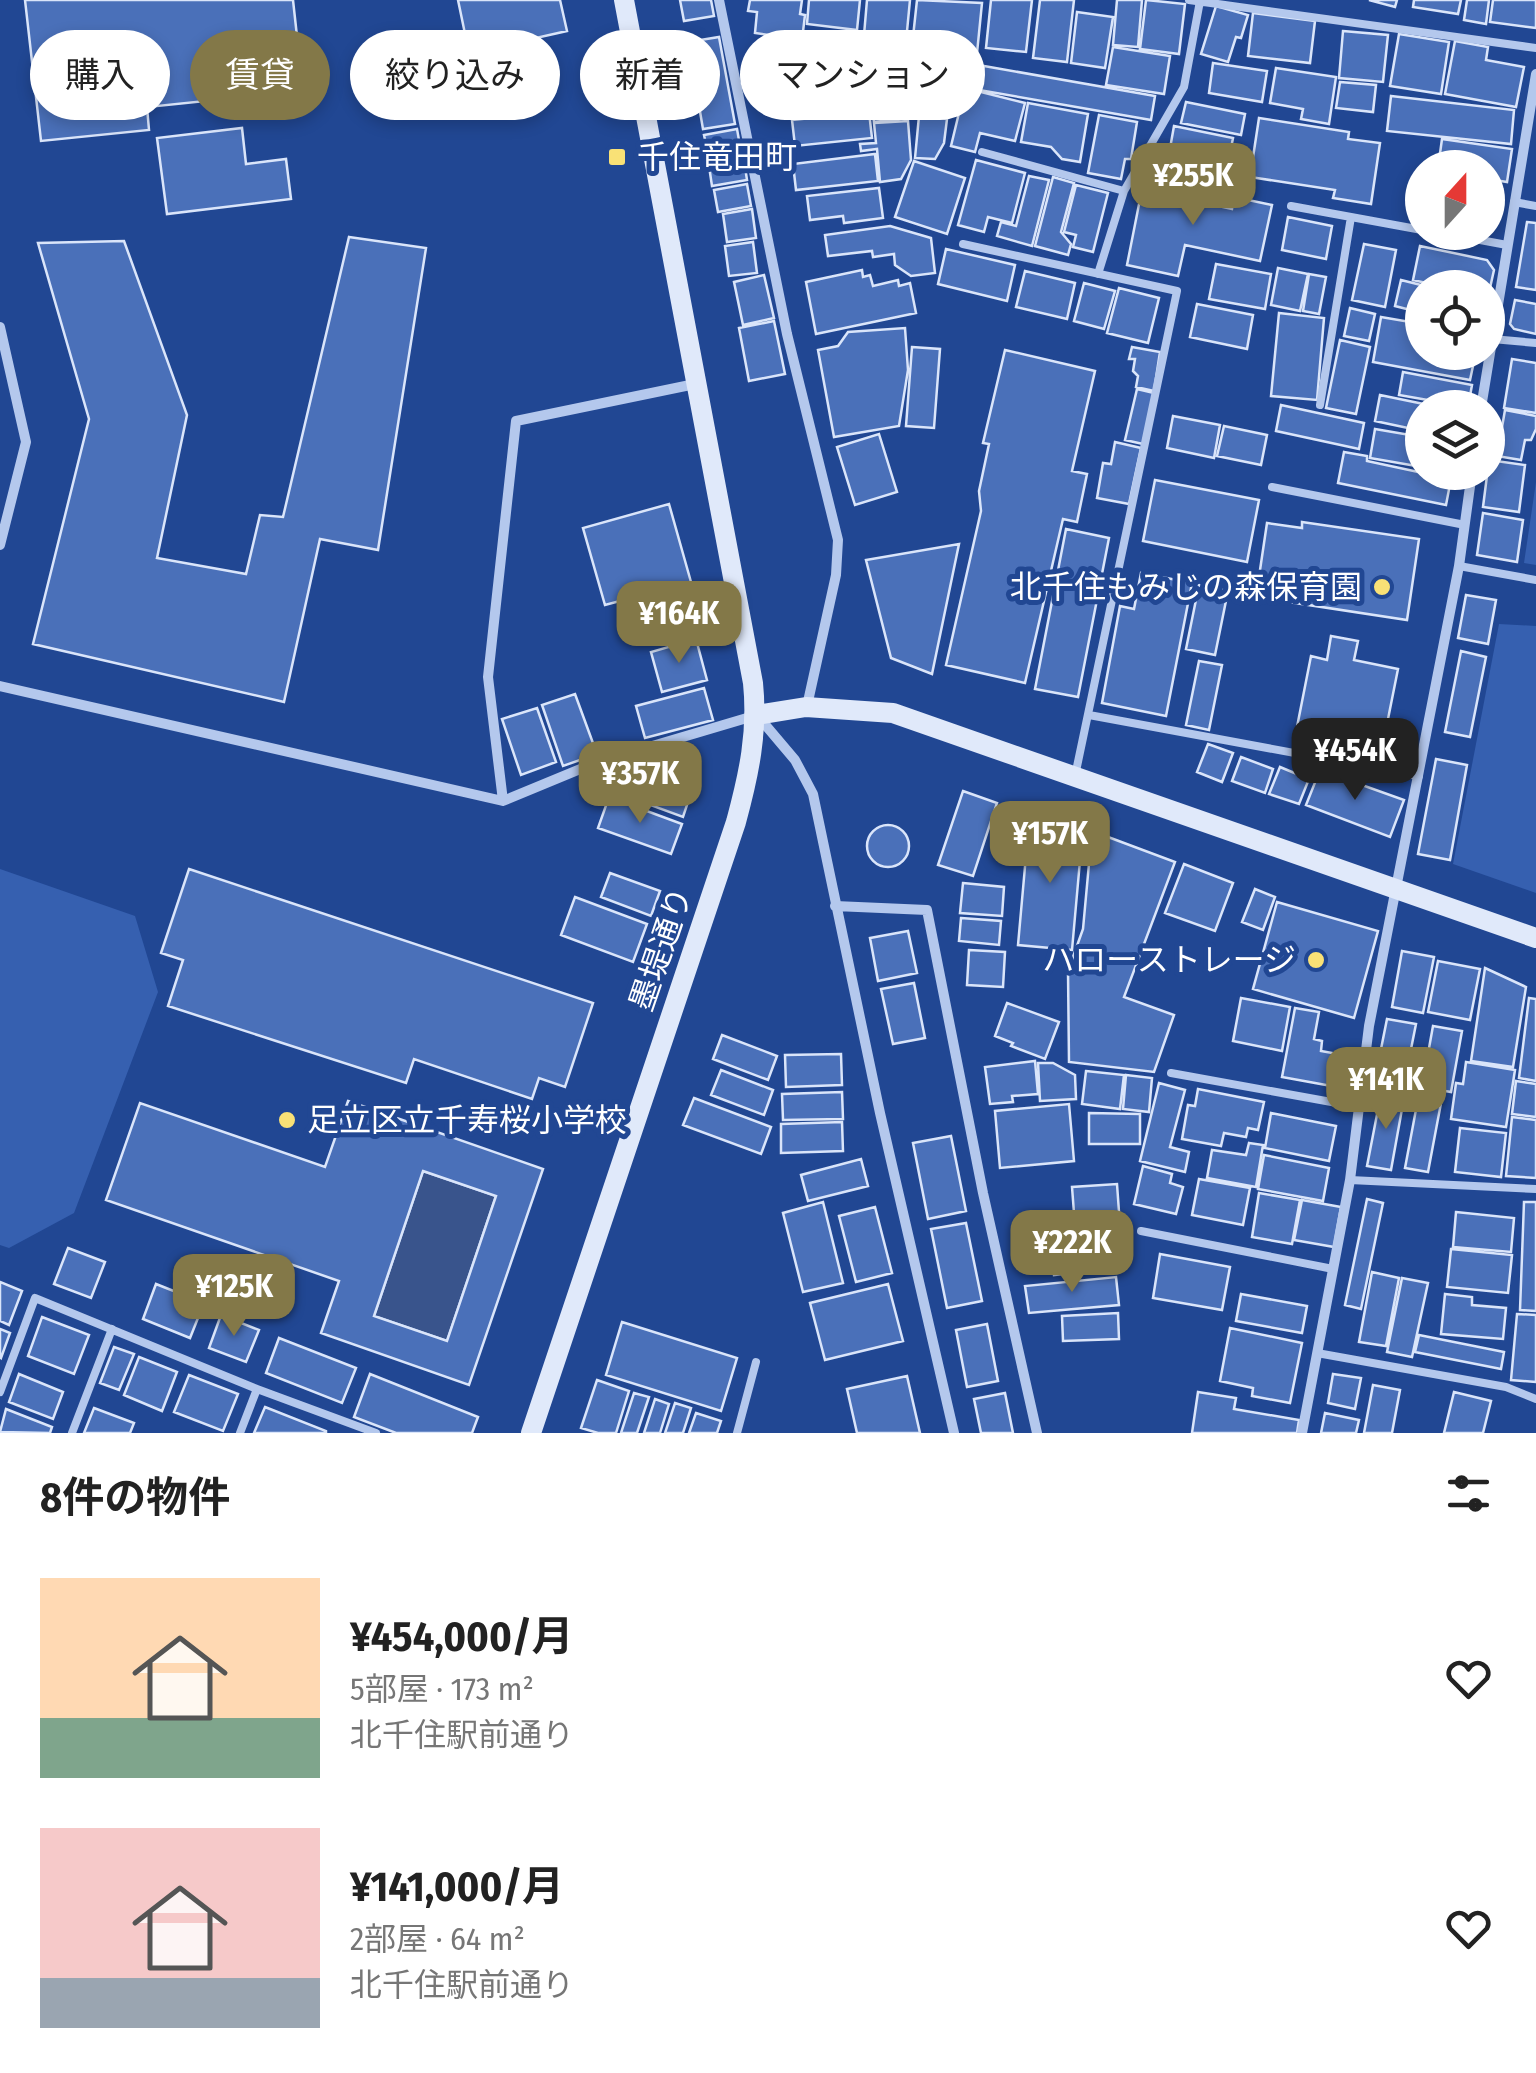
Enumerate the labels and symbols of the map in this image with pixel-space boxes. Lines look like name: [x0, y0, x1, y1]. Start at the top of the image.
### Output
place label: 千住竜田町: [637, 138, 797, 176]
pin: ¥255K: [1123, 143, 1263, 228]
marker: 千住竜田町: [606, 146, 628, 168]
north arrow: [1405, 150, 1505, 250]
place label: 北千住もみじの森保育園: [1010, 568, 1362, 606]
marker: 北千住もみじの森保育園: [1371, 576, 1393, 598]
pin: ¥164K: [609, 581, 749, 666]
pin: ¥454K: [1285, 718, 1425, 803]
pin: ¥357K: [570, 741, 710, 826]
pin: ¥157K: [980, 801, 1120, 886]
street label: 墨堤通り: [622, 882, 700, 1016]
place label: ハローストレージ: [1042, 941, 1296, 979]
marker: ハローストレージ: [1305, 949, 1327, 971]
pin: ¥141K: [1316, 1047, 1456, 1132]
place label: 足立区立千寿桜小学校: [307, 1101, 627, 1139]
marker: 足立区立千寿桜小学校: [276, 1109, 298, 1131]
pin: ¥222K: [1002, 1210, 1142, 1295]
pin: ¥125K: [164, 1254, 304, 1339]

